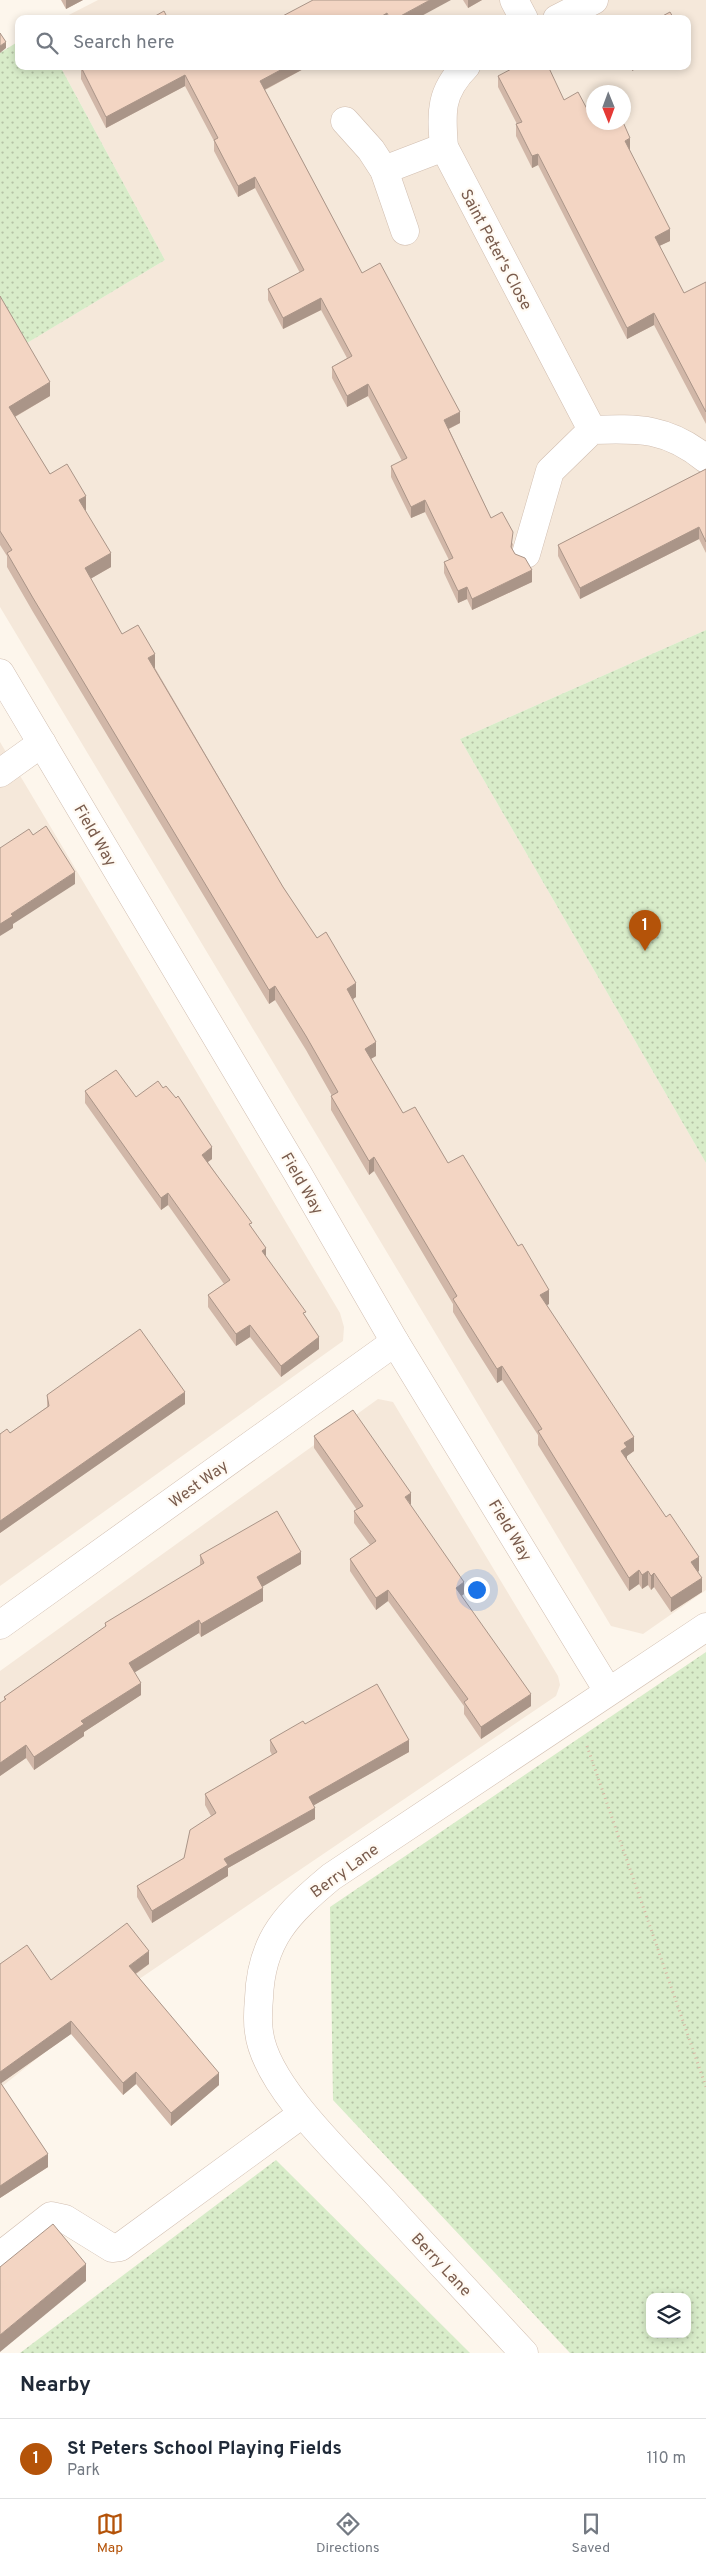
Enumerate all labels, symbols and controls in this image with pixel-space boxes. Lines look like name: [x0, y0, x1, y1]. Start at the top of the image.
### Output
search box: [15, 15, 691, 70]
icon: search: [33, 29, 61, 57]
text: Search here: [73, 31, 175, 55]
north arrow: [586, 85, 631, 130]
street label: Saint Peter's Close: [455, 186, 536, 314]
street label: Field Way: [69, 801, 120, 871]
pin: 1: [629, 910, 661, 951]
street label: Field Way: [276, 1149, 327, 1219]
street label: West Way: [166, 1456, 233, 1513]
street label: Field Way: [483, 1497, 535, 1565]
your location: [464, 1577, 490, 1603]
street label: Berry Lane: [307, 1840, 383, 1903]
street label: Berry Lane: [406, 2229, 475, 2301]
map controls: [646, 2293, 691, 2338]
button: layers: [646, 2293, 691, 2338]
text: Nearby: [20, 2372, 91, 2399]
text: St Peters School Playing Fields: [67, 2437, 342, 2461]
text: 1: [33, 2449, 39, 2469]
text: 110 m: [646, 2449, 686, 2469]
text: Park: [67, 2461, 100, 2481]
tab: Map: [96, 2510, 124, 2557]
tab: Directions: [316, 2510, 380, 2557]
tab: Saved: [572, 2510, 610, 2557]

